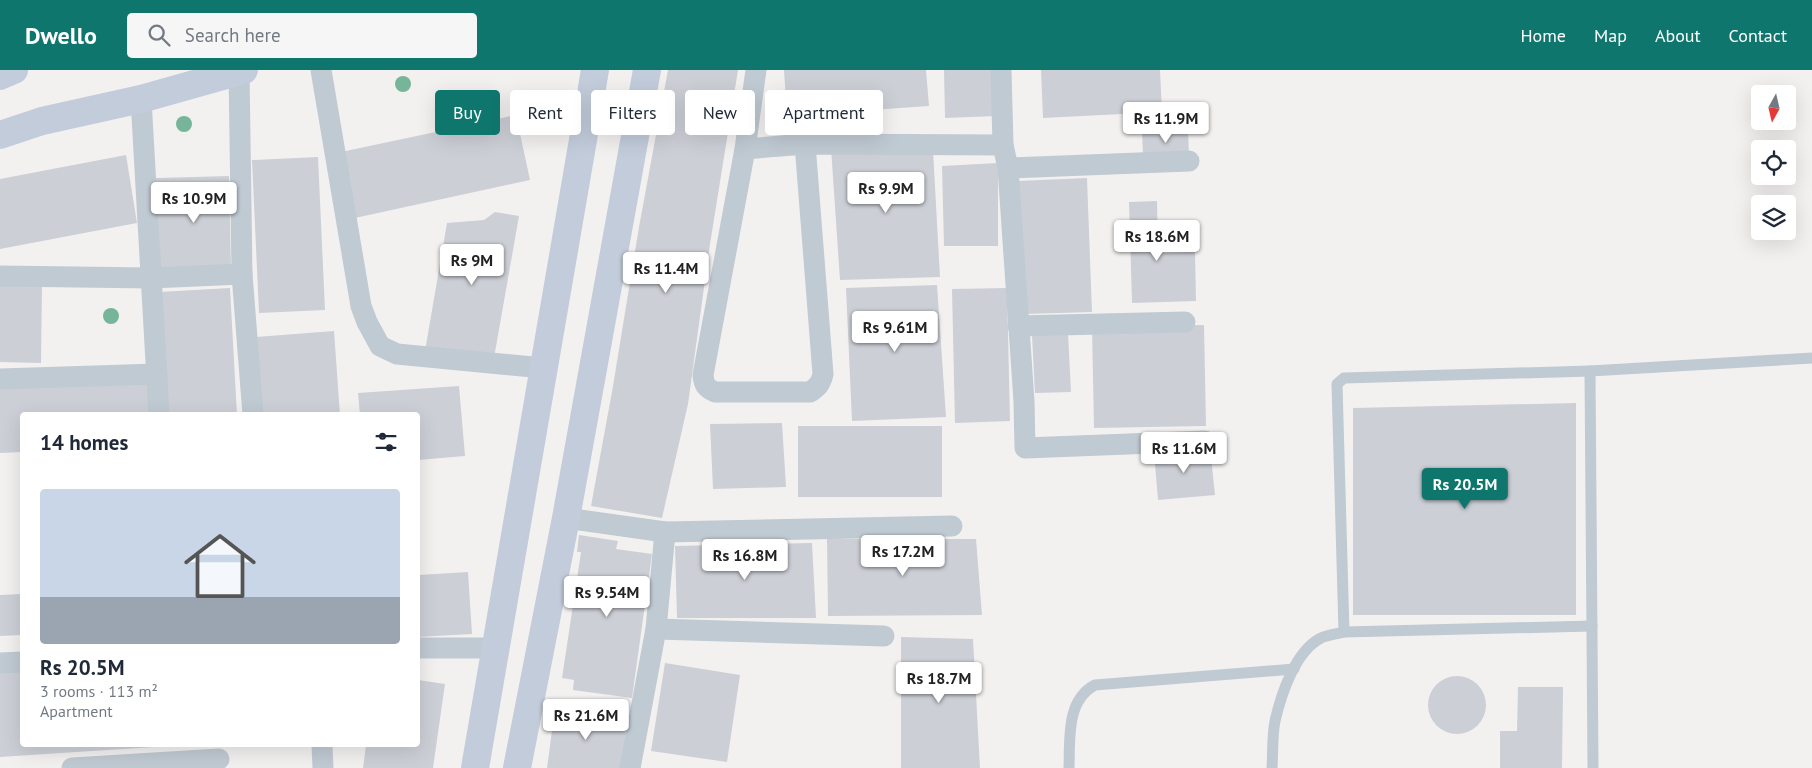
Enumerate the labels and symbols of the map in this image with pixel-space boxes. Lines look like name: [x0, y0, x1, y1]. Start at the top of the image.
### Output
north arrow: [1751, 85, 1796, 130]
pin: Rs 11.9M: [1114, 102, 1218, 144]
pin: Rs 9.9M: [840, 172, 932, 214]
pin: Rs 10.9M: [142, 182, 246, 224]
pin: Rs 18.6M: [1105, 220, 1209, 262]
pin: Rs 9M: [437, 244, 507, 286]
pin: Rs 11.4M: [614, 252, 718, 294]
pin: Rs 9.61M: [843, 310, 947, 353]
pin: Rs 11.6M: [1132, 432, 1236, 474]
pin: Rs 20.5M: [1413, 468, 1517, 510]
pin: Rs 17.2M: [851, 534, 955, 577]
pin: Rs 16.8M: [693, 538, 797, 581]
pin: Rs 9.54M: [555, 576, 659, 618]
pin: Rs 18.7M: [887, 662, 991, 704]
pin: Rs 21.6M: [534, 698, 638, 741]

